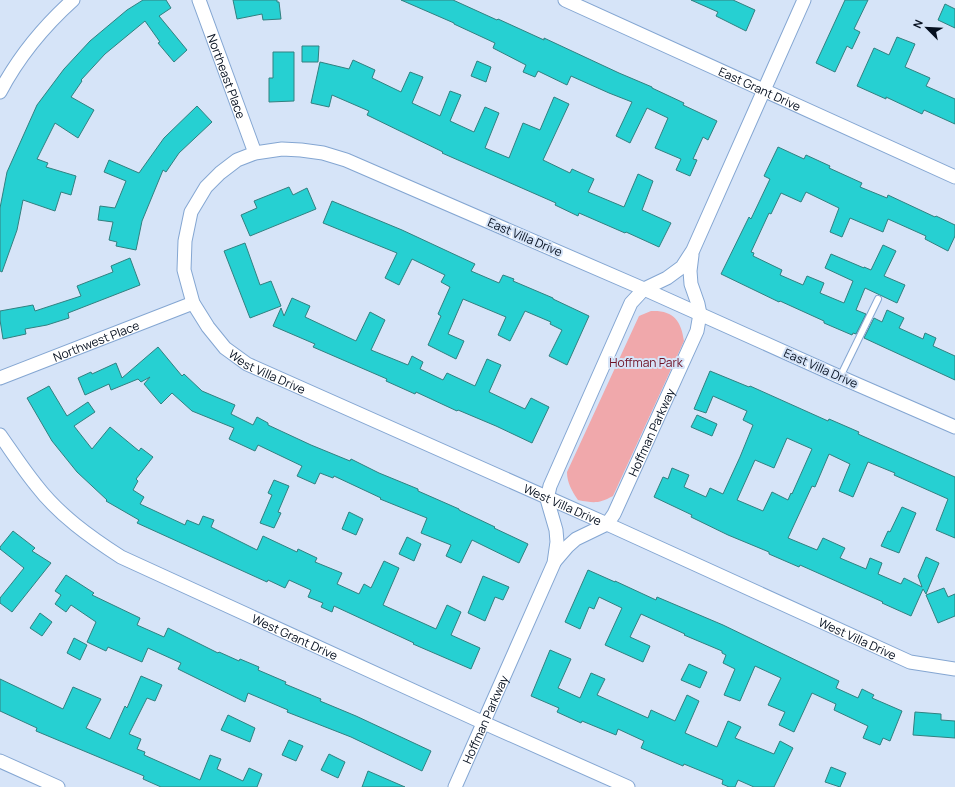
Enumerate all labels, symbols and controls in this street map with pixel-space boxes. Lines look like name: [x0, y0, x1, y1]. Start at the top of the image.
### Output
north arrow: [907, 8, 947, 48]
text: N: [909, 17, 926, 30]
street label: Northeast Place: [204, 31, 250, 121]
street label: East Grant Drive: [716, 62, 804, 115]
street label: East Villa Drive: [485, 214, 565, 260]
street label: Northwest Place: [50, 316, 142, 365]
street label: East Villa Drive: [781, 344, 861, 392]
street label: West Villa Drive: [226, 345, 308, 397]
park label: Hoffman Park: [609, 354, 684, 371]
street label: Hoffman Parkway: [624, 385, 679, 479]
street label: West Villa Drive: [521, 480, 604, 529]
street label: West Grant Drive: [249, 610, 341, 664]
street label: West Villa Drive: [816, 613, 899, 663]
street label: Hoffman Parkway: [458, 672, 512, 766]

